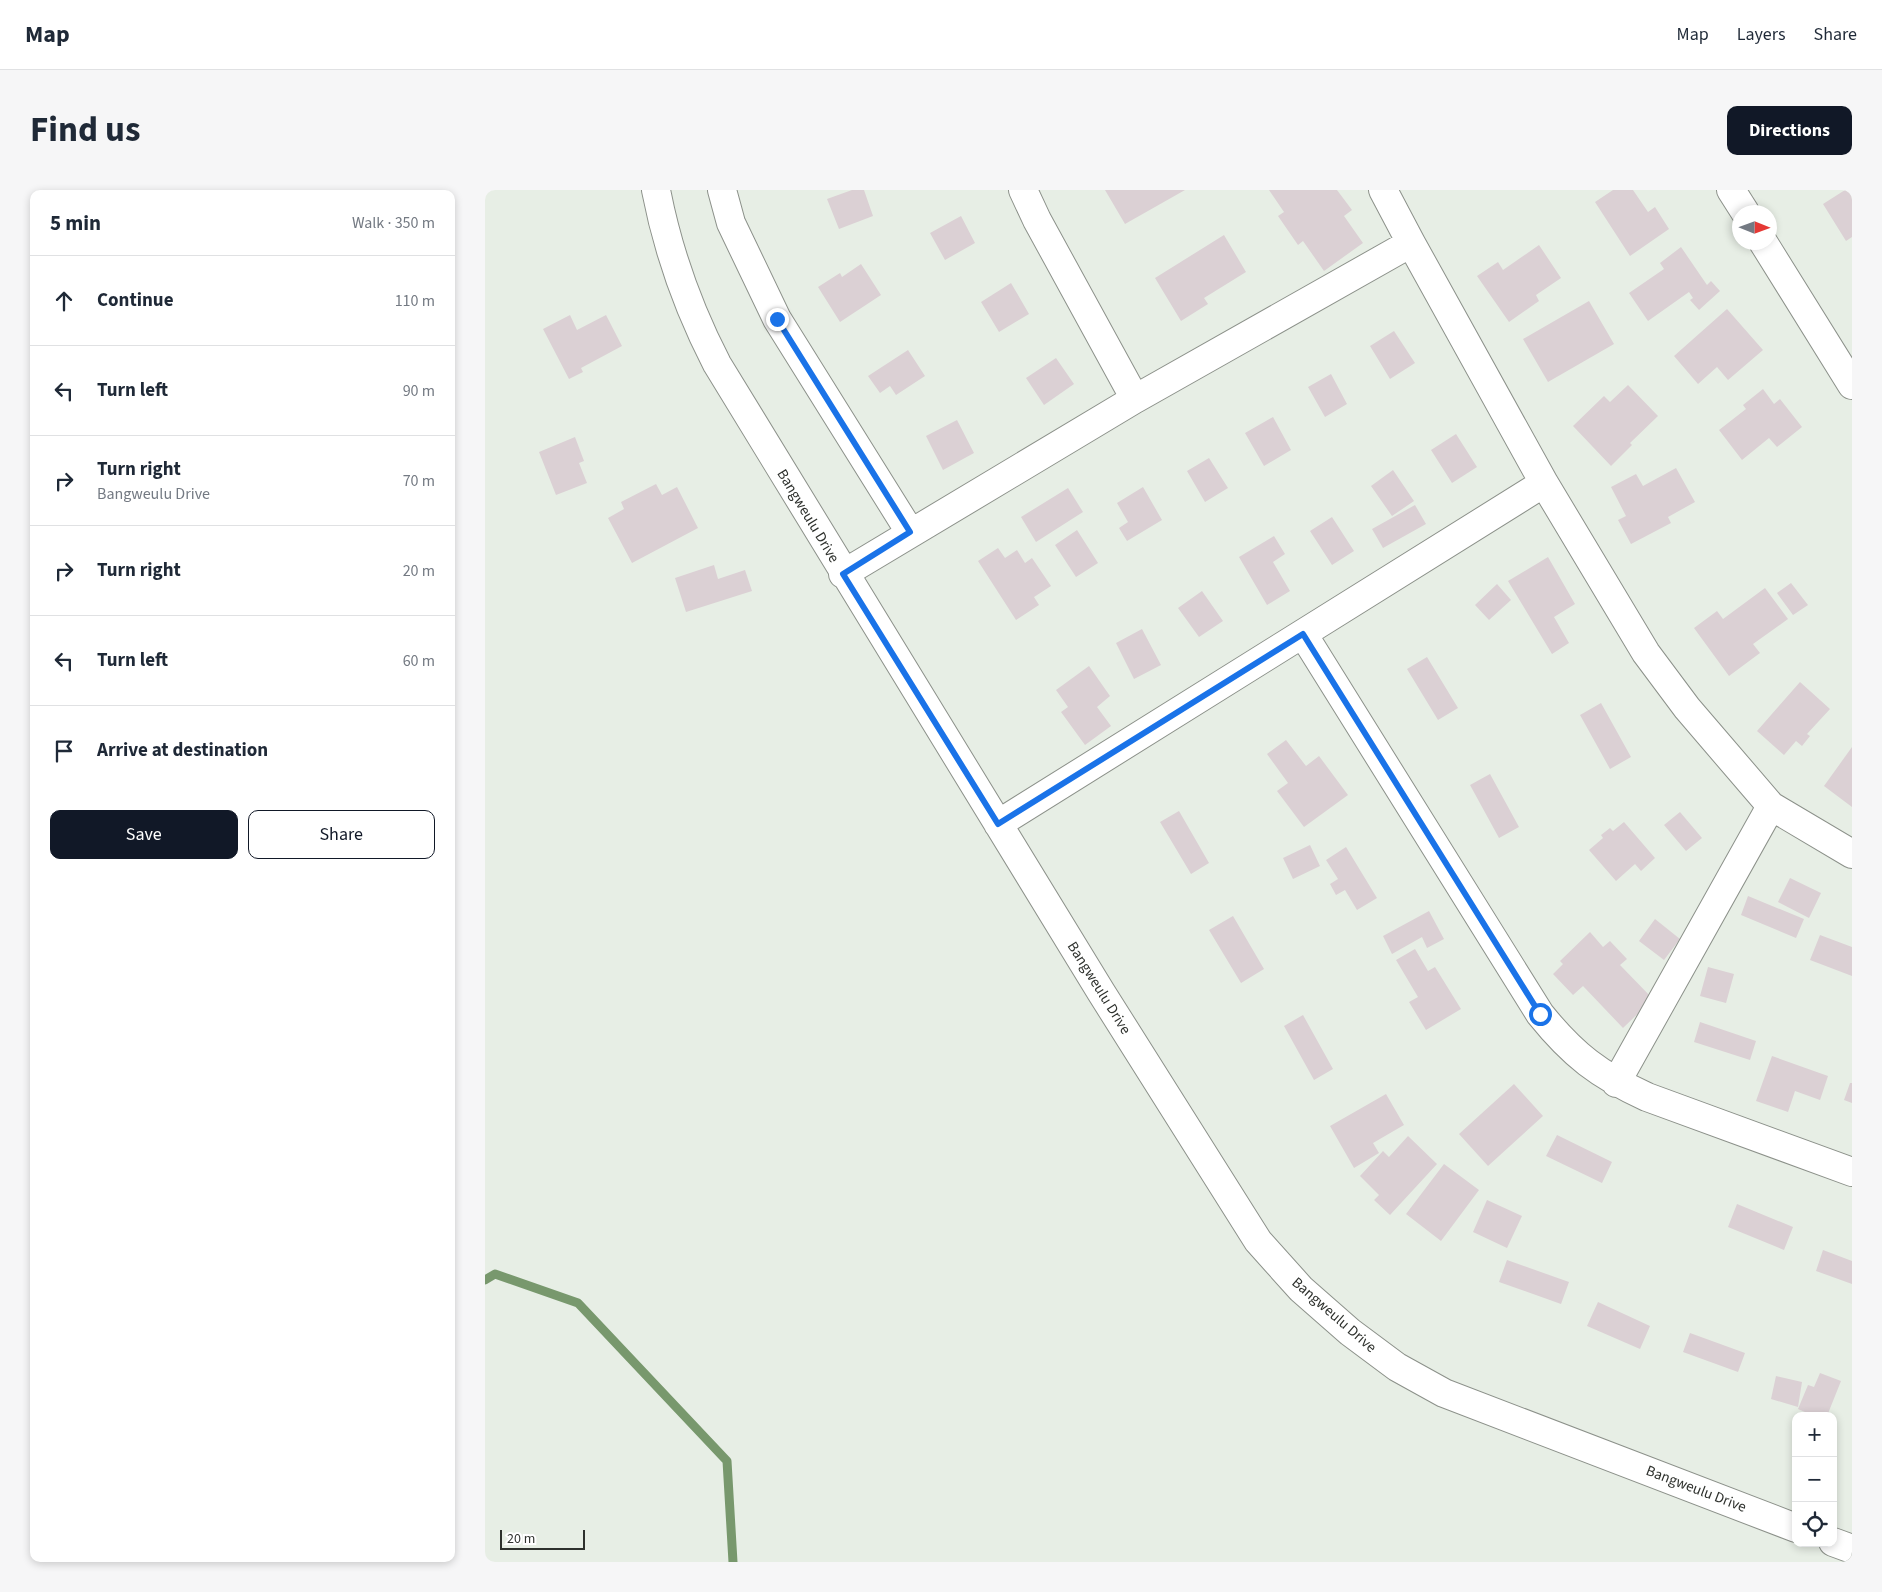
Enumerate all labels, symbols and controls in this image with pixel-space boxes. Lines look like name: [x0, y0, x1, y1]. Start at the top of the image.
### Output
text: Map: [25, 17, 70, 52]
text: Map: [1677, 22, 1709, 47]
text: Layers: [1737, 22, 1786, 47]
text: Share: [1814, 22, 1857, 47]
text: Find us: [30, 105, 140, 155]
button: Directions: [1727, 106, 1852, 155]
north arrow: [1732, 205, 1777, 250]
text: 5 min: [50, 208, 101, 238]
text: Walk · 350 m: [352, 212, 435, 234]
icon: ahead: [50, 287, 78, 315]
text: Continue: [97, 287, 174, 314]
text: 110 m: [395, 290, 435, 312]
route end: [766, 308, 789, 331]
icon: left: [50, 377, 78, 405]
text: Turn left: [97, 377, 168, 404]
text: 90 m: [403, 380, 435, 402]
text: Turn right: [97, 456, 181, 483]
street label: Bangweulu Drive: [772, 465, 844, 567]
icon: right: [50, 467, 78, 495]
text: 70 m: [403, 470, 435, 492]
text: Bangweulu Drive: [97, 483, 210, 505]
icon: right: [50, 557, 78, 585]
text: Turn right: [97, 557, 181, 584]
text: 20 m: [403, 560, 435, 582]
icon: left: [50, 647, 78, 675]
text: Turn left: [97, 647, 168, 674]
text: 60 m: [403, 650, 435, 672]
icon: arrive: [50, 737, 78, 765]
text: Arrive at destination: [97, 737, 268, 764]
button: Save: [50, 810, 238, 859]
button: Share: [248, 810, 435, 859]
street label: Bangweulu Drive: [1062, 938, 1136, 1038]
route start: [1529, 1003, 1552, 1026]
street label: Bangweulu Drive: [1287, 1272, 1381, 1358]
map controls: [1792, 1412, 1837, 1547]
button: +: [1792, 1412, 1837, 1457]
button: −: [1792, 1457, 1837, 1502]
street label: Bangweulu Drive: [1643, 1460, 1749, 1518]
button: locate: [1792, 1502, 1837, 1547]
scale bar: [500, 1527, 585, 1550]
text: 20 m: [507, 1529, 535, 1549]

